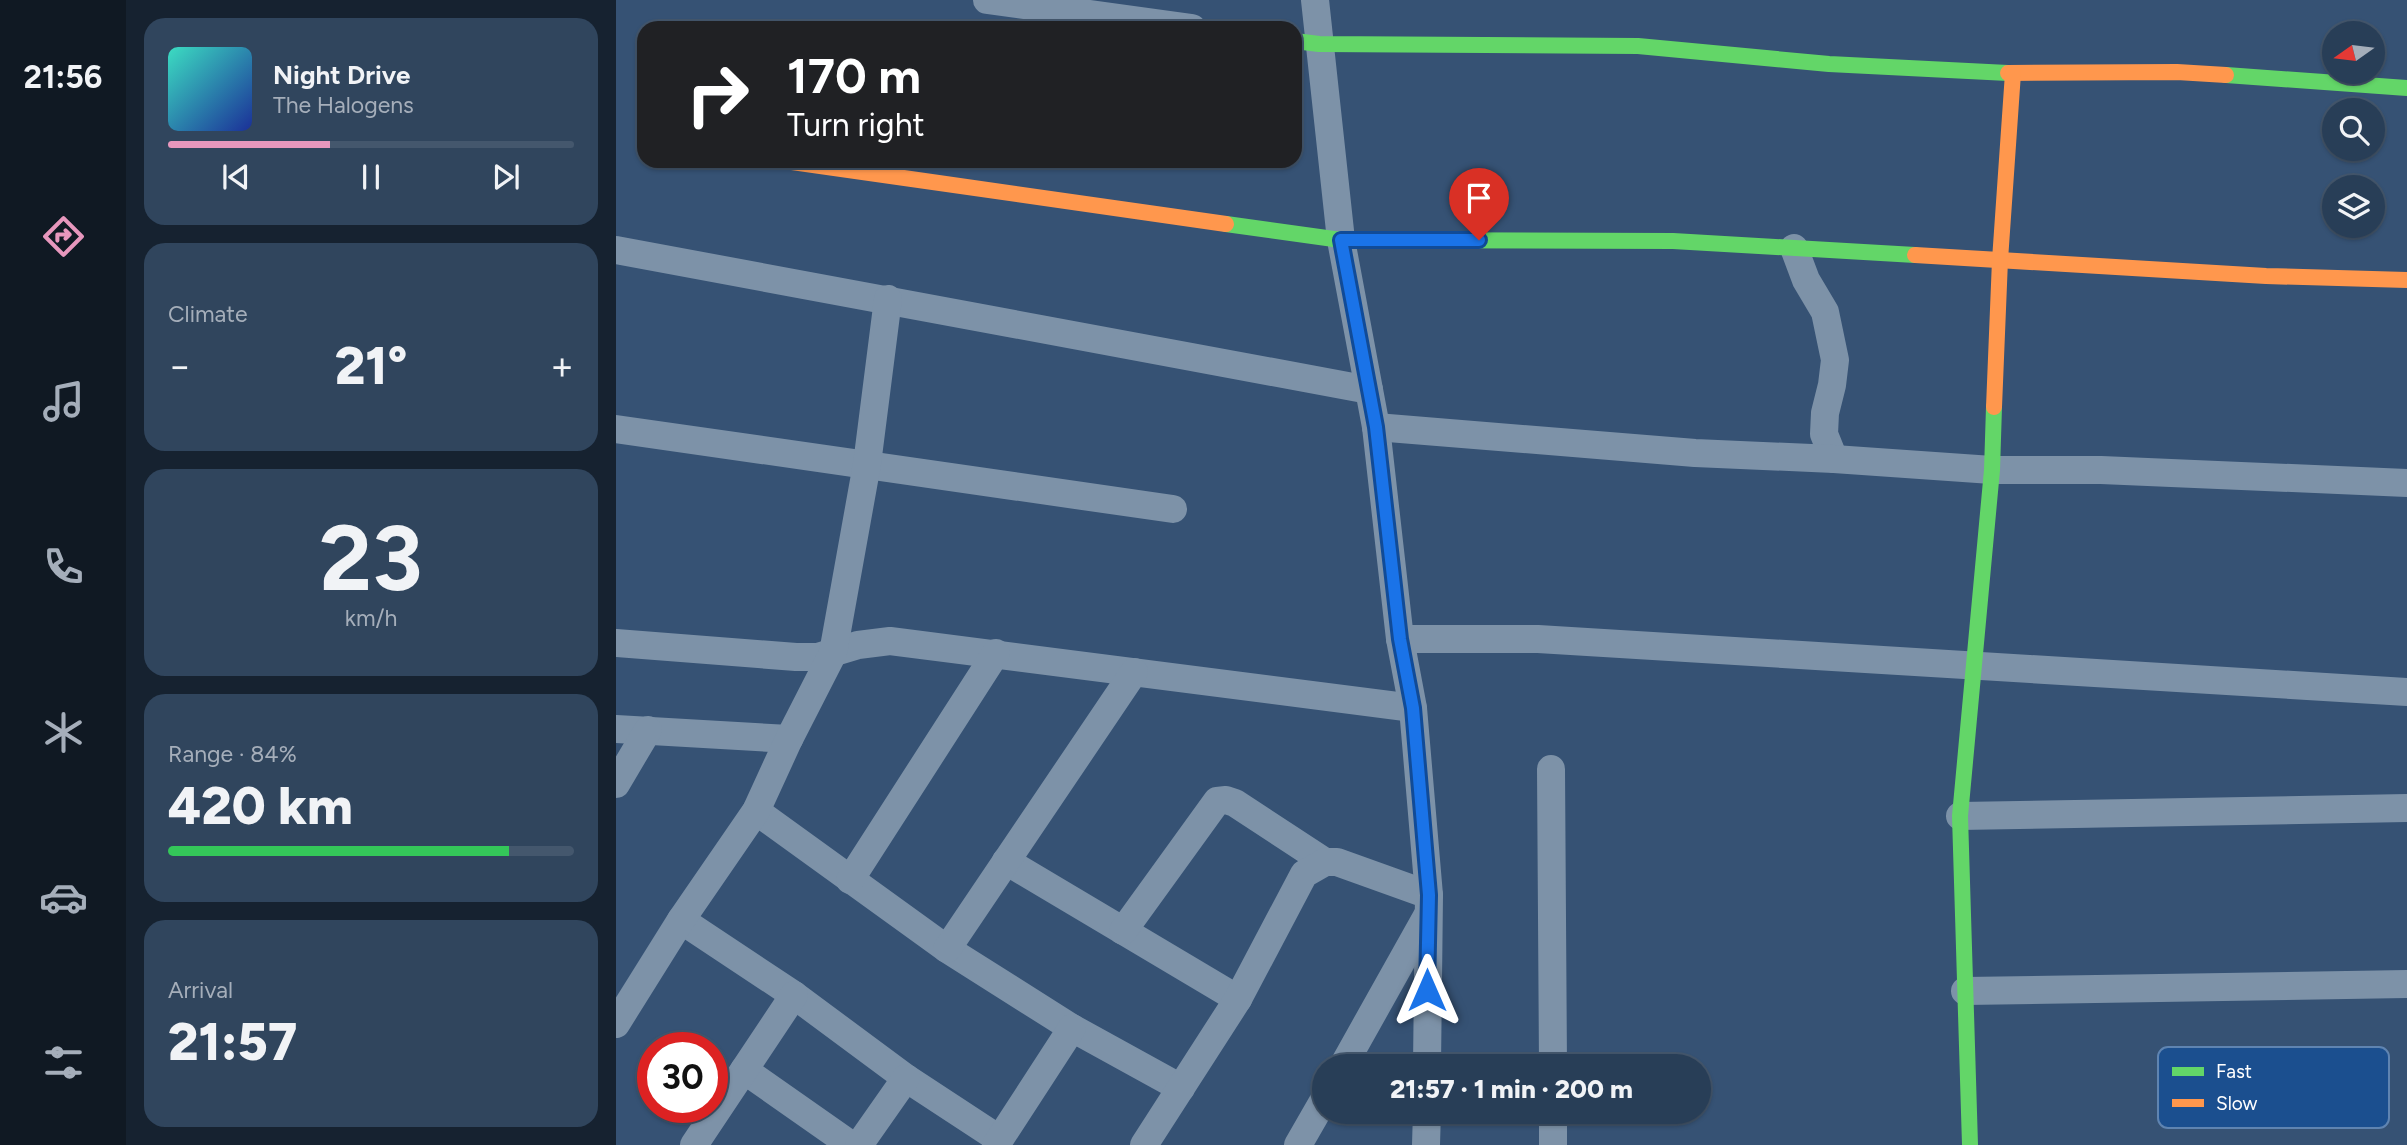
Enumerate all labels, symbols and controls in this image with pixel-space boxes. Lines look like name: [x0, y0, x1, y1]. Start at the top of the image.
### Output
north arrow: [2322, 21, 2385, 84]
map controls: [2322, 21, 2385, 238]
text: 170 m: [787, 46, 921, 105]
icon: right: [672, 49, 763, 140]
text: 21:56: [24, 58, 102, 96]
text: Night Drive: [273, 59, 410, 91]
text: The Halogens: [273, 91, 414, 119]
button: search: [2322, 98, 2385, 161]
text: Turn right: [787, 106, 925, 144]
icon: previous: [217, 158, 255, 196]
icon: pause: [352, 158, 390, 196]
icon: next: [487, 158, 525, 196]
pin: [1449, 168, 1509, 240]
button: layers: [2322, 175, 2385, 238]
icon: arrive: [1460, 179, 1498, 217]
icon: directions: [39, 212, 88, 261]
text: Climate: [168, 300, 247, 328]
text: 21°: [335, 335, 407, 397]
text: −: [168, 343, 192, 389]
text: +: [550, 343, 574, 389]
icon: music: [39, 377, 88, 426]
text: 23: [319, 504, 423, 613]
icon: phone: [39, 542, 88, 591]
text: km/h: [345, 604, 397, 632]
icon: climate: [39, 708, 88, 757]
text: Range · 84%: [168, 740, 297, 768]
text: 420 km: [168, 775, 353, 837]
icon: car: [39, 873, 88, 922]
position arrow: [1390, 953, 1464, 1027]
text: Arrival: [168, 976, 233, 1004]
text: 21:57: [168, 1011, 297, 1073]
speed limit sign: 30: [637, 1032, 728, 1123]
icon: filters: [39, 1038, 88, 1087]
legend: [2158, 1047, 2389, 1128]
text: Fast: [2216, 1060, 2252, 1083]
text: 21:57 · 1 min · 200 m: [1390, 1073, 1633, 1105]
text: Slow: [2216, 1092, 2258, 1115]

